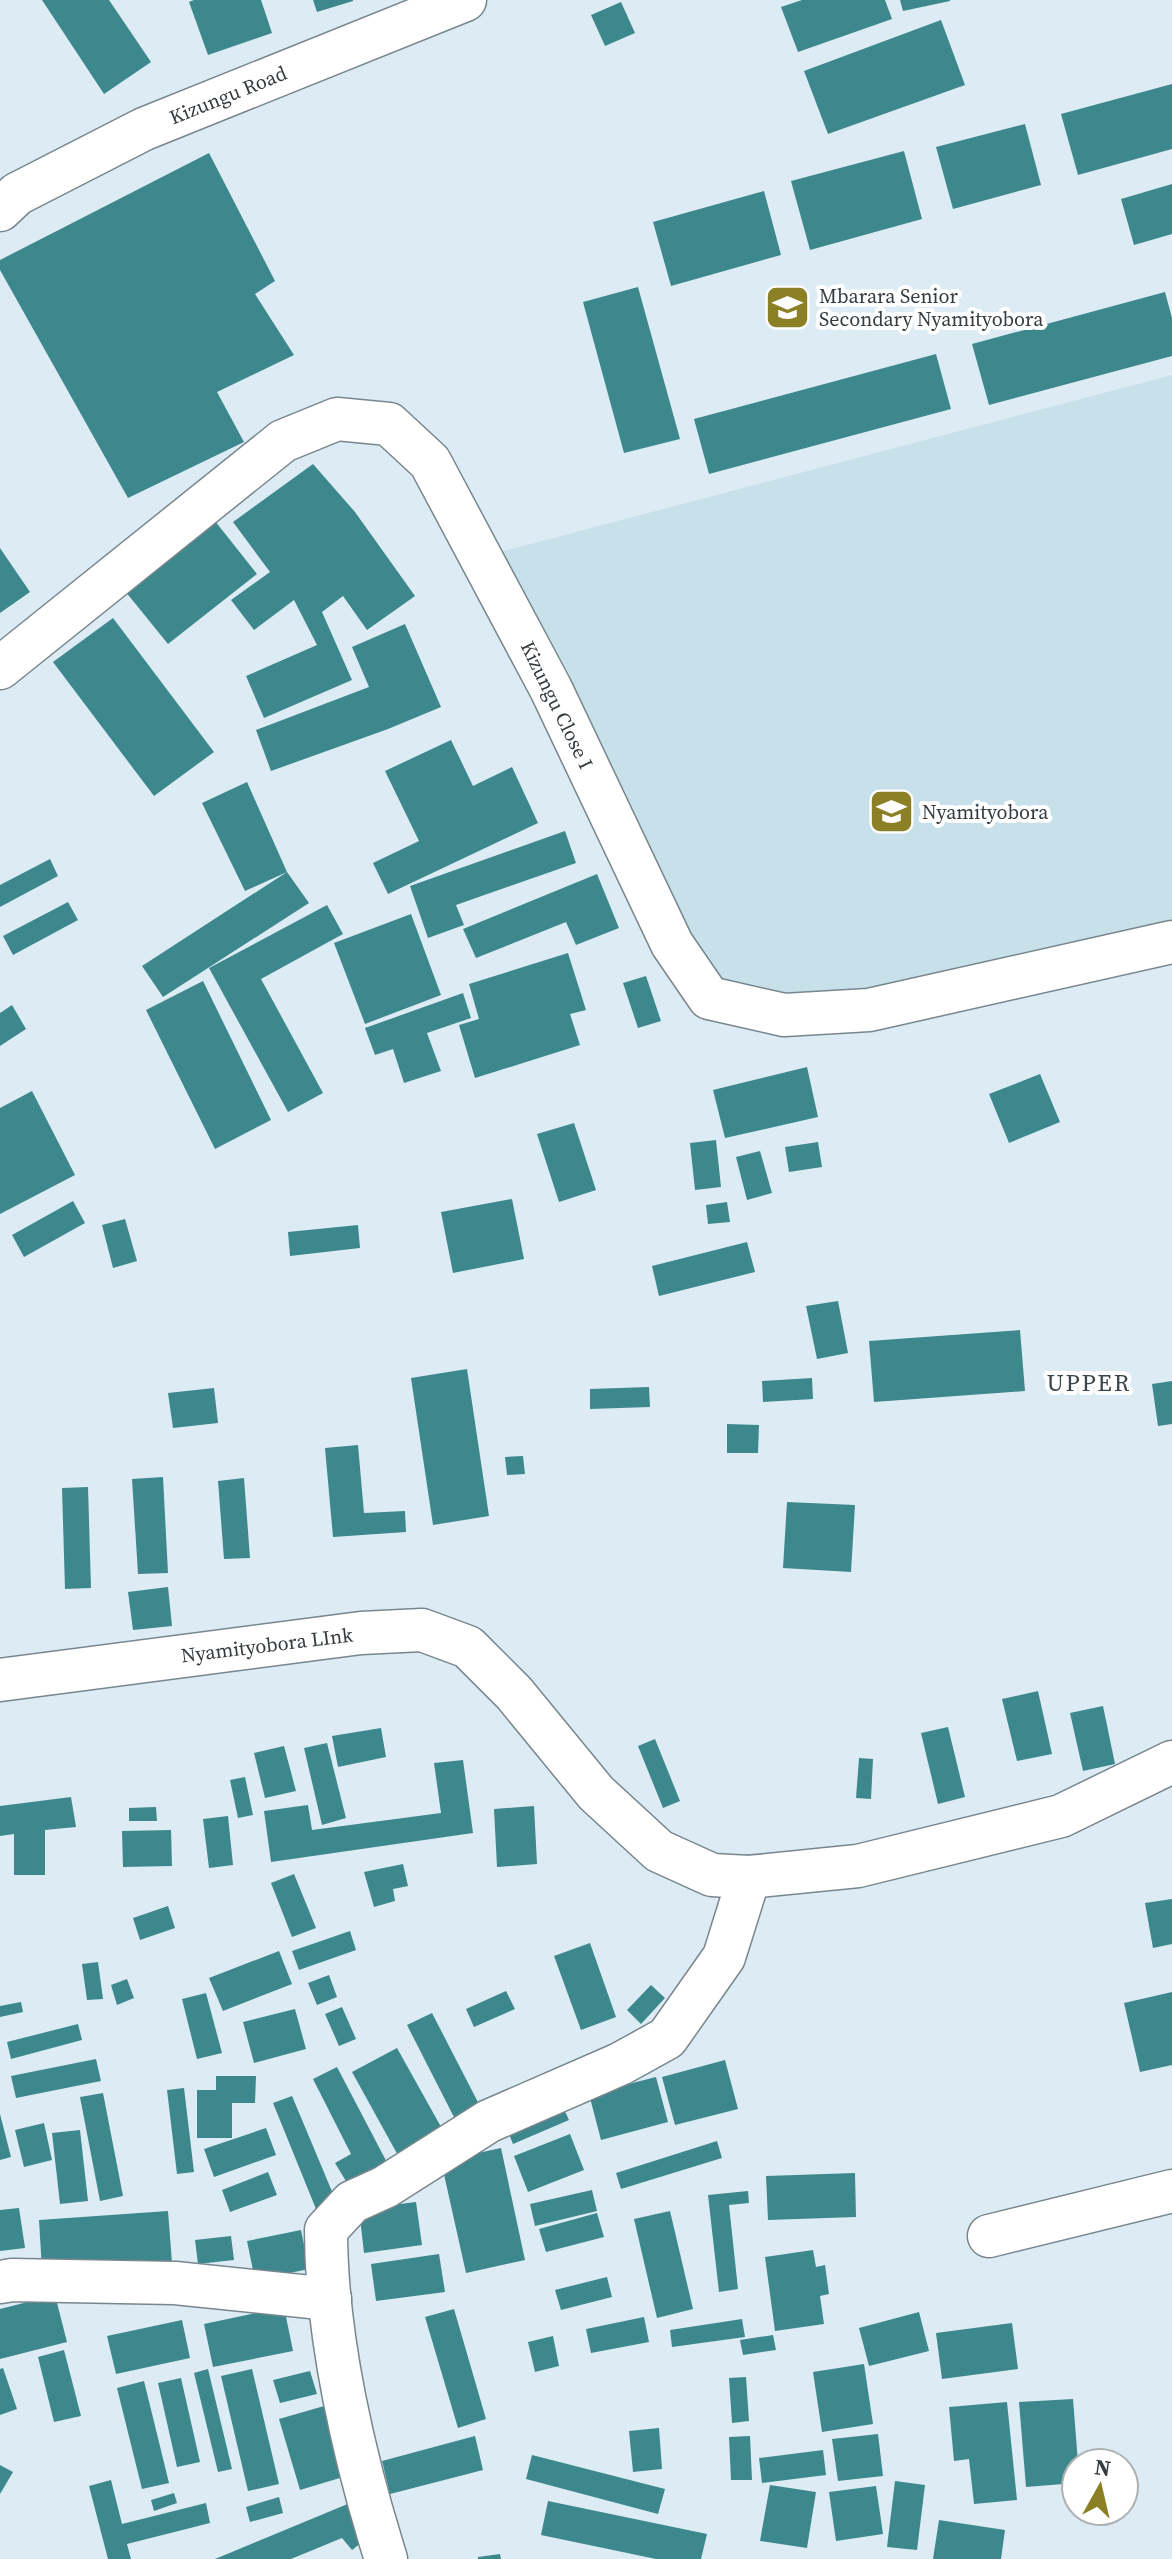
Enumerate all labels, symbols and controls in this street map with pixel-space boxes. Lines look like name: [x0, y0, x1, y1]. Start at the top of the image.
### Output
street label: Kizungu Road: [165, 59, 291, 131]
place label: Mbarara Senior Secondary Nyamityobora: [819, 282, 1044, 333]
school or university icon: Mbarara Senior Secondary Nyamityobora: [764, 284, 812, 332]
street label: Kizungu Close I: [514, 636, 600, 774]
school or university icon: Nyamityobora: [867, 788, 915, 836]
place label: Nyamityobora: [922, 798, 1049, 826]
district label: UPPER: [1047, 1366, 1131, 1399]
street label: Nyamityobora LInk: [179, 1621, 355, 1669]
north arrow: [1060, 2447, 1140, 2527]
text: N: [1093, 2451, 1113, 2483]

